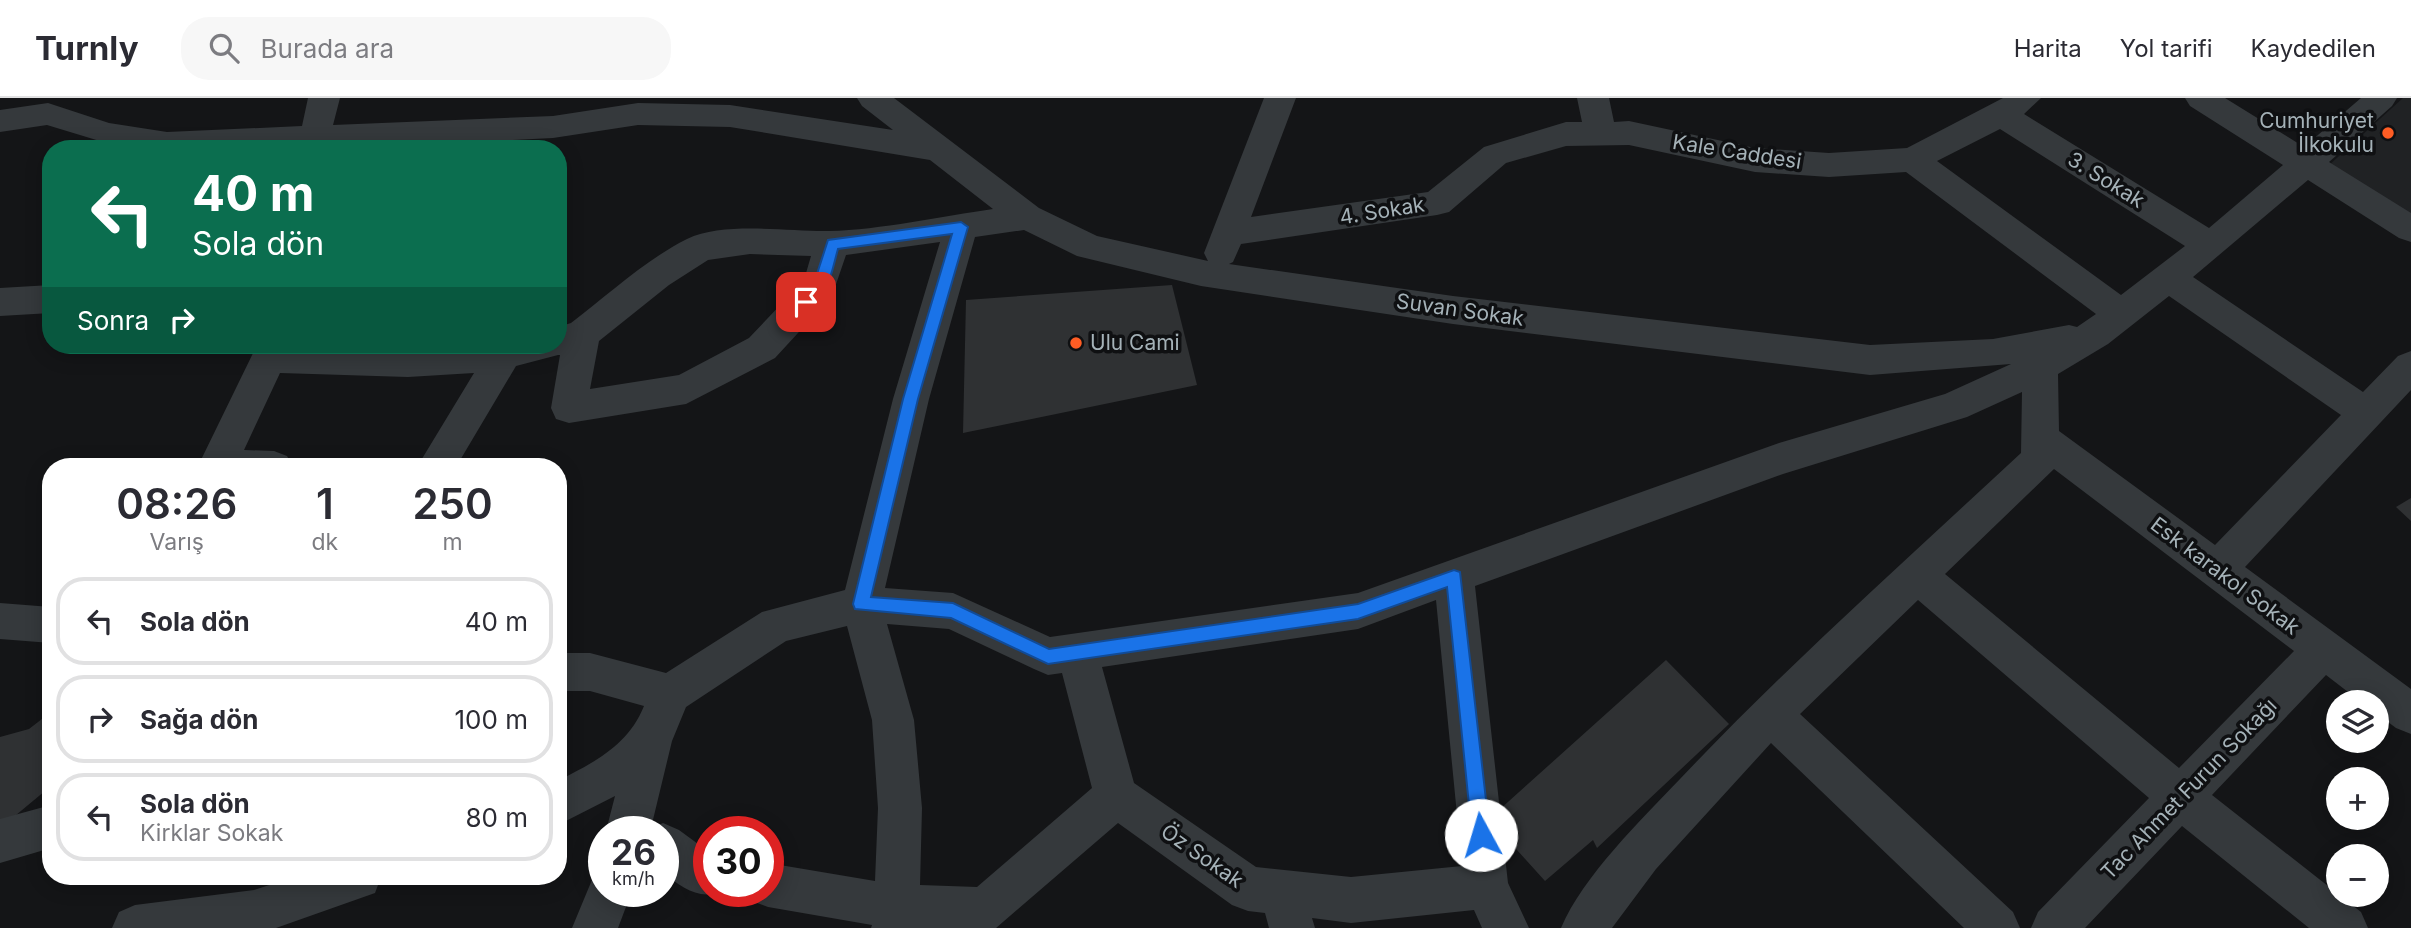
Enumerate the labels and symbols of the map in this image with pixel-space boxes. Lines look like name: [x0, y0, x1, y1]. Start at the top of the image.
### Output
place label: Cumhuriyet İlkokulu: [2259, 108, 2374, 157]
marker: Cumhuriyet İlkokulu: [2380, 125, 2396, 141]
street label: Kale Caddesi: [1671, 129, 1803, 174]
street label: 3. Sokak: [2063, 146, 2149, 213]
street label: 4. Sokak: [1338, 191, 1427, 230]
pin: [776, 272, 836, 332]
street label: Suvan Sokak: [1395, 288, 1526, 331]
place label: Ulu Cami: [1090, 330, 1180, 355]
marker: Ulu Cami: [1068, 335, 1084, 351]
street label: Esk karakol Sokak: [2146, 512, 2305, 640]
street label: Tac Ahmet Furun Sokağı: [2096, 693, 2282, 884]
position arrow: [1444, 798, 1518, 872]
speed limit sign: 30: [693, 816, 784, 907]
street label: Öz Sokak: [1156, 818, 1249, 893]

